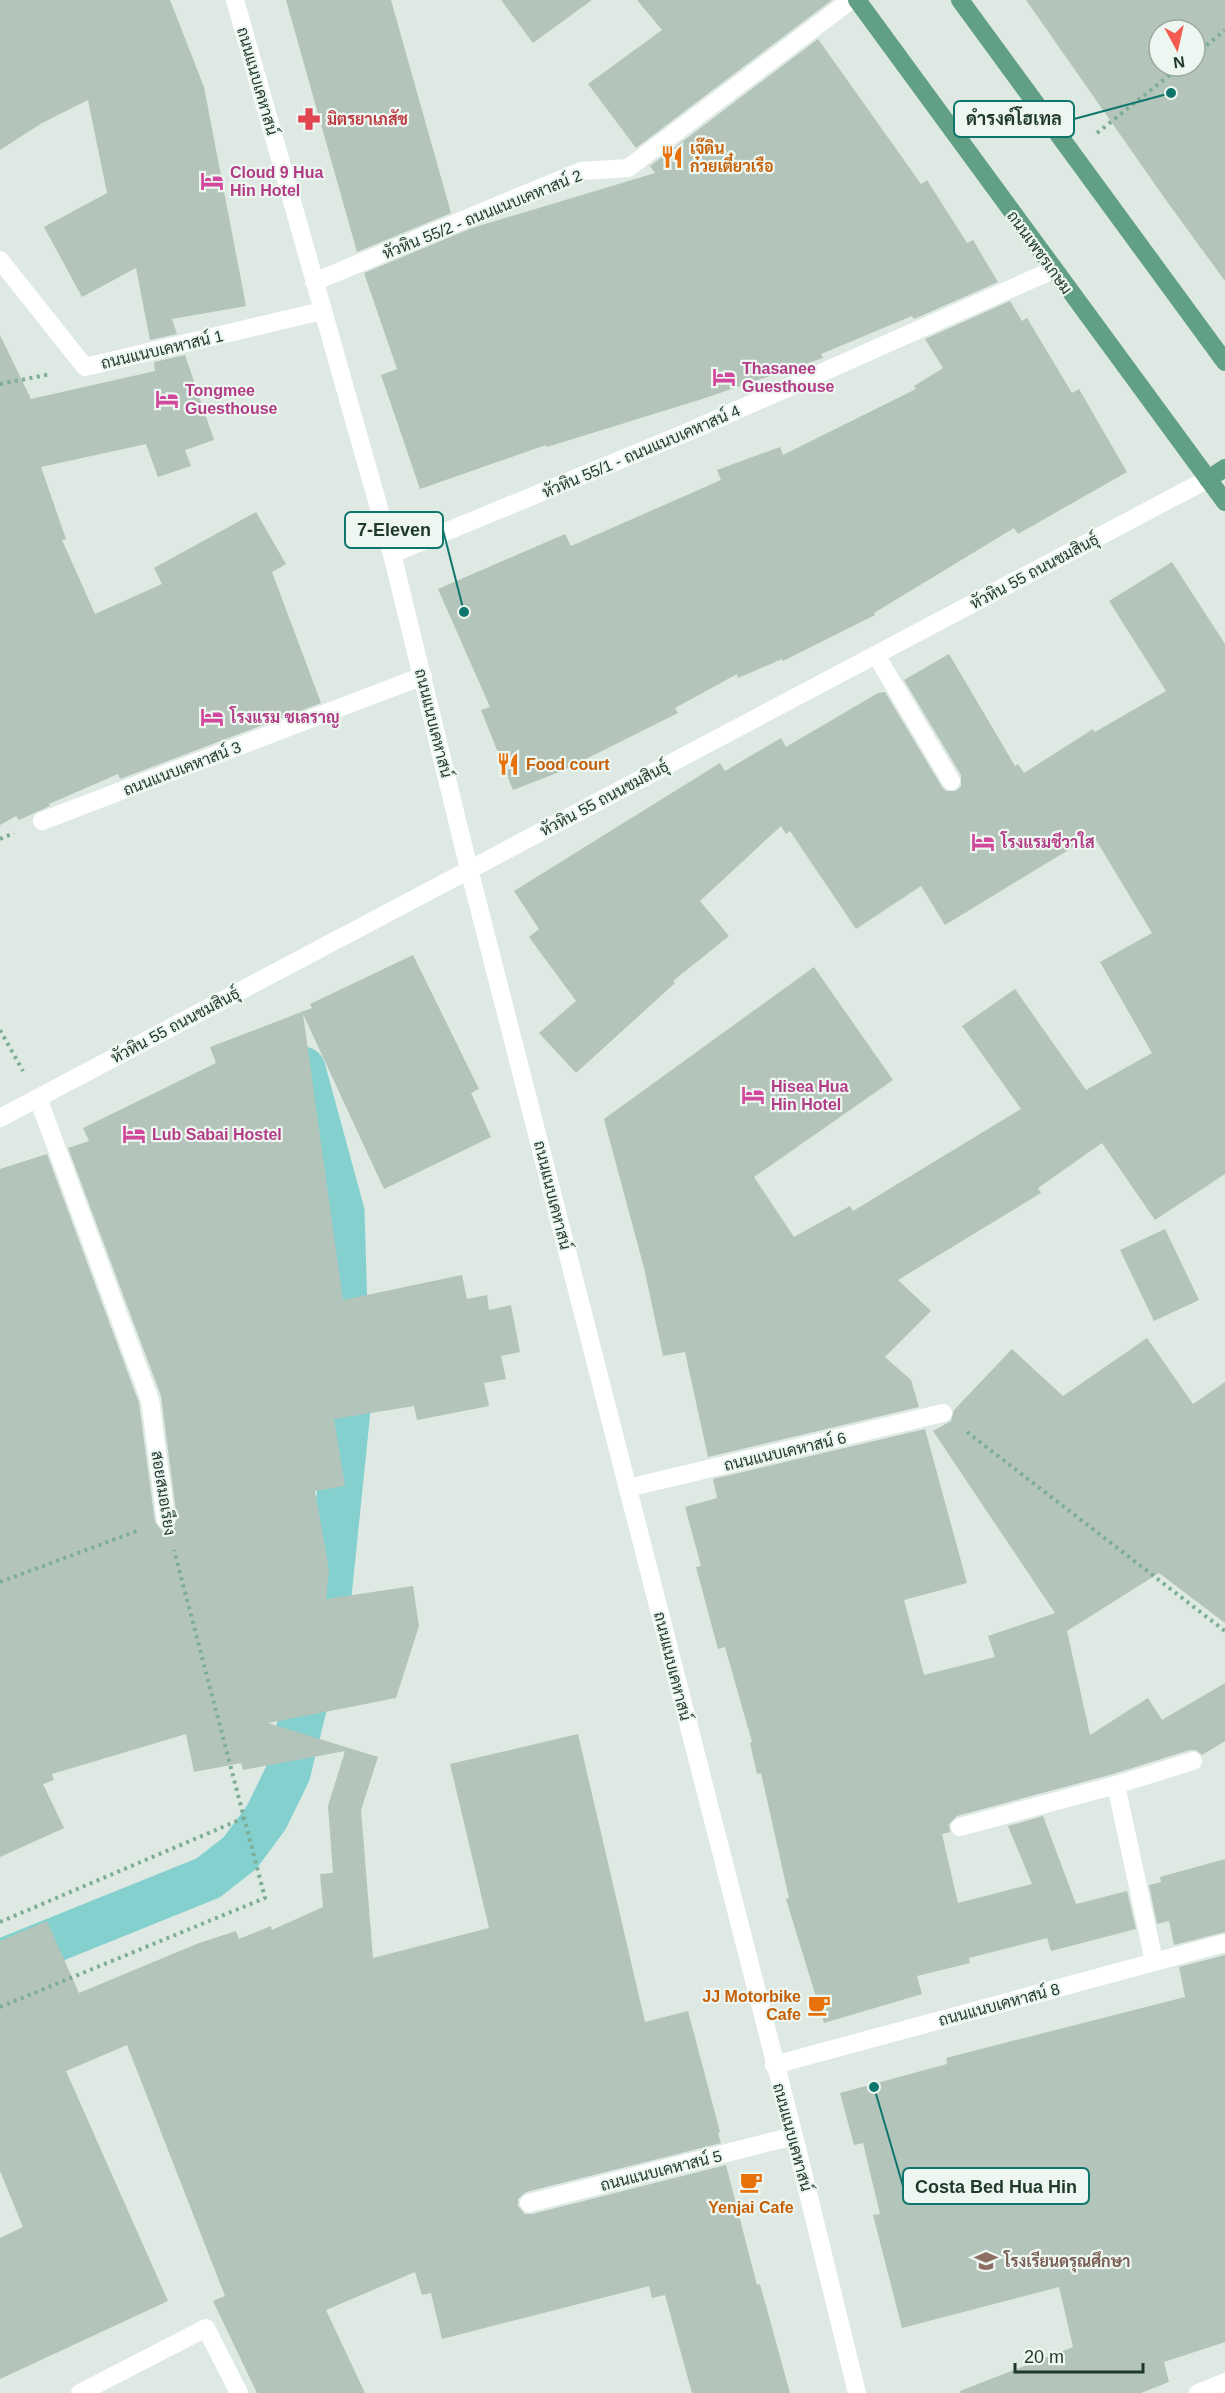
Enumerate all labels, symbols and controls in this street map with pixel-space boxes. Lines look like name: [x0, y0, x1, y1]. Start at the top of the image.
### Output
north arrow: [1147, 18, 1207, 78]
street label: ถนนแนบเคหาสน์: [234, 24, 285, 137]
text: N: [1172, 53, 1186, 72]
callout: ดำรงค์โฮเทล: [954, 101, 1074, 137]
pharmacy icon: มิตรยาเภสัช: [296, 106, 322, 132]
text: ดำรงค์โฮเทล: [966, 106, 1062, 129]
place label: มิตรยาเภสัช: [327, 109, 408, 128]
place label: เจ๊ดิน ก๋วยเตี๋ยวเรือ: [690, 137, 774, 175]
restaurant icon: เจ๊ดิน ก๋วยเตี๋ยวเรือ: [659, 144, 685, 170]
street label: หัวหิน 55/2 - ถนนแนบเคหาสน์ 2: [379, 163, 584, 262]
place label: Cloud 9 Hua Hin Hotel: [230, 164, 323, 199]
hotel icon: Cloud 9 Hua Hin Hotel: [199, 168, 225, 194]
street label: ถนนเพชรเกษม: [1004, 207, 1075, 297]
street label: ถนนแนบเคหาสน์ 1: [98, 323, 225, 372]
place label: Thasanee Guesthouse: [742, 360, 835, 395]
hotel icon: Thasanee Guesthouse: [711, 364, 737, 390]
place label: Tongmee Guesthouse: [185, 382, 278, 417]
hotel icon: Tongmee Guesthouse: [154, 386, 180, 412]
street label: หัวหิน 55/1 - ถนนแนบเคหาสน์ 4: [538, 398, 743, 501]
callout: 7-Eleven: [345, 512, 443, 548]
text: 7-Eleven: [357, 520, 431, 540]
street label: หัวหิน 55 ถนนชมสินธุ์: [965, 527, 1103, 615]
street label: ถนนแนบเคหาสน์: [412, 666, 459, 779]
hotel icon: โรงแรม ชเลราญ: [199, 704, 225, 730]
place label: โรงแรม ชเลราญ: [229, 706, 340, 728]
street label: ถนนแนบเคหาสน์ 3: [119, 734, 244, 799]
restaurant icon: Food court: [495, 751, 521, 777]
street label: หัวหิน 55 ถนนชมสินธุ์: [535, 754, 673, 842]
place label: Food court: [526, 756, 610, 773]
hotel icon: โรงแรมชีวาใส: [970, 829, 996, 855]
place label: โรงแรมชีวาใส: [1000, 831, 1095, 851]
street label: หัวหิน 55 ถนนชมสินธุ์: [106, 981, 244, 1069]
place label: Hisea Hua Hin Hotel: [771, 1078, 848, 1113]
hotel icon: Hisea Hua Hin Hotel: [740, 1082, 766, 1108]
hotel icon: Lub Sabai Hostel: [121, 1121, 147, 1147]
place label: Lub Sabai Hostel: [152, 1126, 282, 1143]
street label: ถนนแนบเคหาสน์: [531, 1138, 578, 1251]
street label: ถนนแนบเคหาสน์ 6: [721, 1425, 848, 1474]
street label: สอยสมอเรียง: [148, 1449, 182, 1537]
street label: ถนนแนบเคหาสน์: [651, 1609, 698, 1722]
street label: ถนนแนบเคหาสน์ 8: [936, 1976, 1062, 2029]
place label: JJ Motorbike Cafe: [702, 1988, 801, 2023]
cafe icon: JJ Motorbike Cafe: [806, 1992, 832, 2018]
street label: ถนนแนบเคหาสน์: [770, 2080, 819, 2193]
street label: ถนนแนบเคหาสน์ 5: [598, 2143, 724, 2194]
callout: Costa Bed Hua Hin: [903, 2168, 1089, 2204]
cafe icon: Yenjai Cafe: [738, 2169, 764, 2195]
text: Costa Bed Hua Hin: [915, 2177, 1077, 2197]
place label: Yenjai Cafe: [708, 2199, 794, 2216]
school or university icon: โรงเรียนดรุณศึกษา: [973, 2248, 999, 2274]
place label: โรงเรียนดรุณศึกษา: [1003, 2250, 1130, 2273]
scale bar: [1015, 2336, 1142, 2374]
text: 20 m: [1024, 2347, 1064, 2367]

